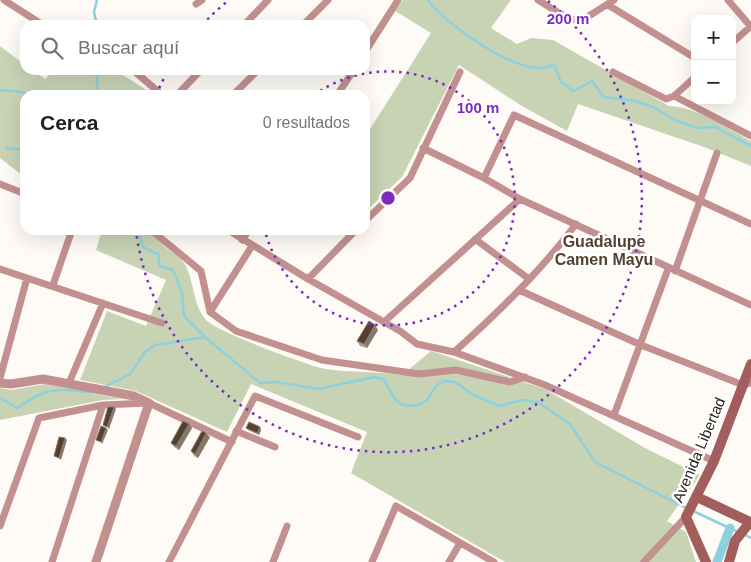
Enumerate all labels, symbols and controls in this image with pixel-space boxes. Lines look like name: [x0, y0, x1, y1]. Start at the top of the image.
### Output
text: 200 m: [547, 10, 589, 27]
map controls: [691, 15, 736, 105]
button: +: [691, 15, 736, 60]
search box: [20, 20, 370, 75]
icon: search: [38, 34, 66, 62]
text: Buscar aquí: [78, 37, 179, 58]
button: −: [691, 60, 736, 105]
text: 100 m: [457, 99, 499, 116]
text: Cerca: [40, 111, 98, 134]
text: 0 resultados: [263, 114, 350, 131]
centre of rings: [379, 189, 397, 207]
district label: Guadalupe Camen Mayu: [555, 233, 653, 268]
street label: Avenida Libertad: [669, 395, 728, 505]

